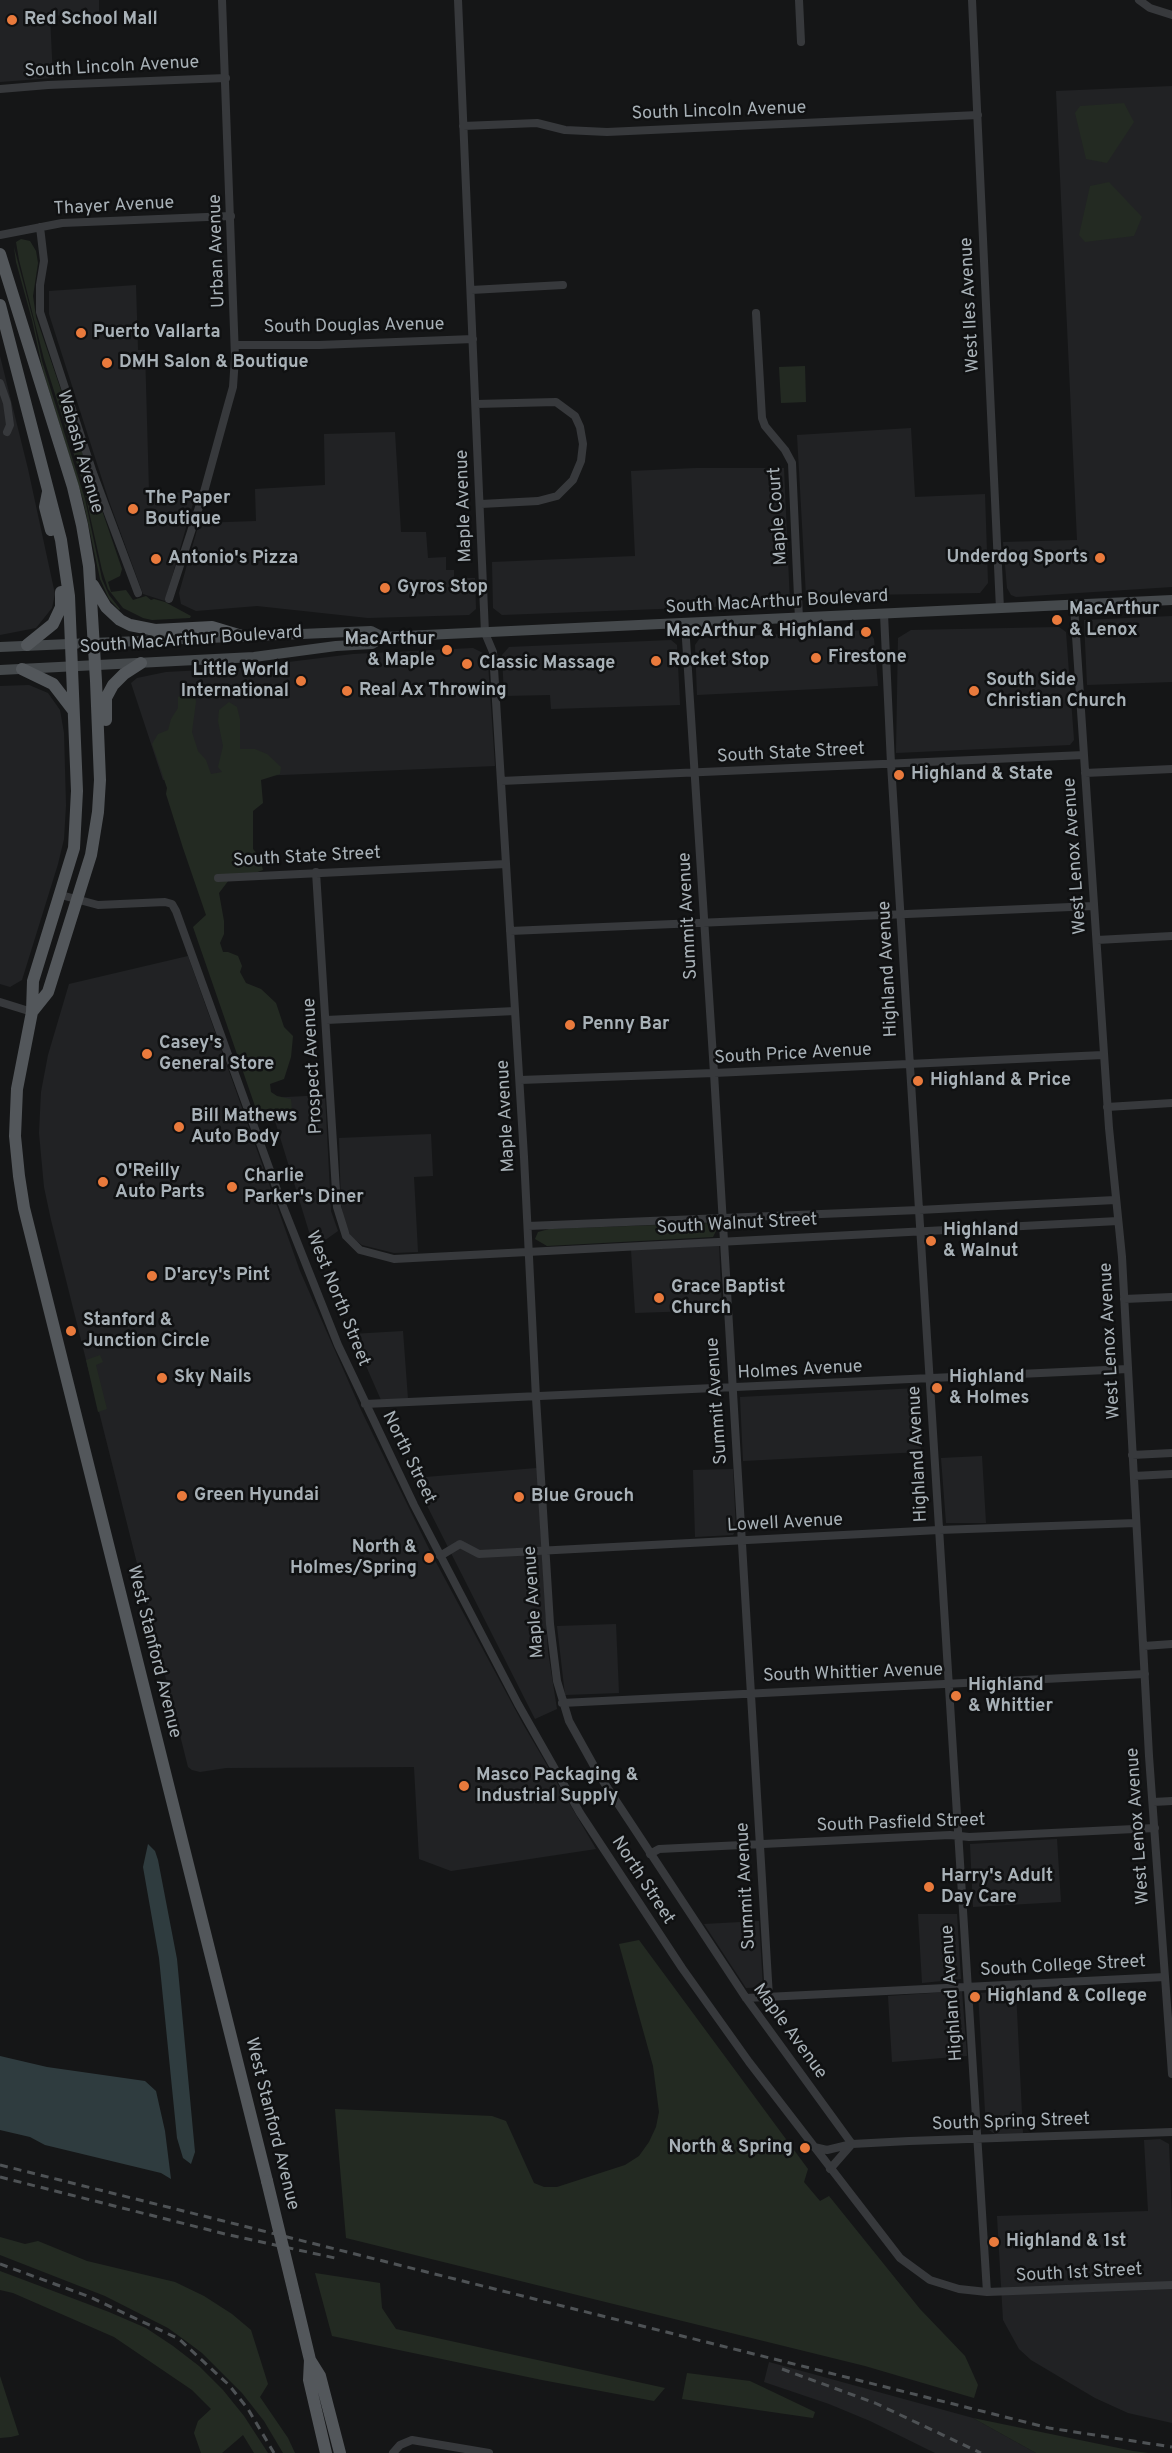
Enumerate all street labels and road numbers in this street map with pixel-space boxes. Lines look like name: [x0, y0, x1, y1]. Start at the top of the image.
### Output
street label: South Lincoln Avenue: [24, 53, 200, 83]
street label: South Lincoln Avenue: [631, 98, 807, 126]
street label: Thayer Avenue: [53, 193, 175, 221]
street label: Urban Avenue: [205, 194, 231, 308]
street label: West Iles Avenue: [957, 237, 985, 373]
street label: South Douglas Avenue: [263, 315, 445, 339]
street label: Wabash Avenue: [51, 388, 107, 516]
street label: Maple Avenue: [452, 449, 478, 563]
street label: Maple Court: [765, 466, 793, 566]
street label: South MacArthur Boulevard: [665, 586, 889, 620]
street label: South MacArthur Boulevard: [79, 622, 303, 660]
street label: South State Street: [717, 739, 865, 769]
street label: West Lenox Avenue: [1060, 777, 1092, 935]
street label: South State Street: [233, 843, 381, 873]
street label: Summit Avenue: [675, 852, 703, 980]
street label: Highland Avenue: [875, 900, 903, 1038]
street label: Prospect Avenue: [300, 997, 328, 1135]
street label: South Price Avenue: [714, 1040, 872, 1070]
street label: Maple Avenue: [493, 1059, 521, 1173]
street label: South Walnut Street: [656, 1210, 818, 1240]
street label: West North Street: [300, 1228, 374, 1370]
street label: West Lenox Avenue: [1096, 1262, 1126, 1420]
street label: Summit Avenue: [703, 1337, 733, 1465]
street label: Holmes Avenue: [737, 1357, 863, 1385]
street label: Highland Avenue: [905, 1385, 933, 1523]
street label: North Street: [376, 1408, 440, 1508]
street label: Lowell Avenue: [726, 1510, 844, 1538]
street label: Maple Avenue: [520, 1545, 550, 1659]
street label: West Stanford Avenue: [121, 1563, 185, 1741]
street label: South Whittier Avenue: [763, 1660, 943, 1688]
street label: West Lenox Avenue: [1123, 1747, 1155, 1905]
street label: South Pasfield Street: [816, 1810, 986, 1838]
street label: Summit Avenue: [733, 1822, 761, 1950]
street label: North Street: [606, 1833, 678, 1929]
street label: Highland Avenue: [937, 1924, 969, 2062]
street label: South College Street: [979, 1952, 1147, 1982]
street label: Maple Avenue: [747, 1980, 831, 2084]
street label: West Stanford Avenue: [239, 2035, 303, 2213]
street label: South Spring Street: [932, 2109, 1090, 2137]
street label: South 1st Street: [1015, 2260, 1143, 2288]

